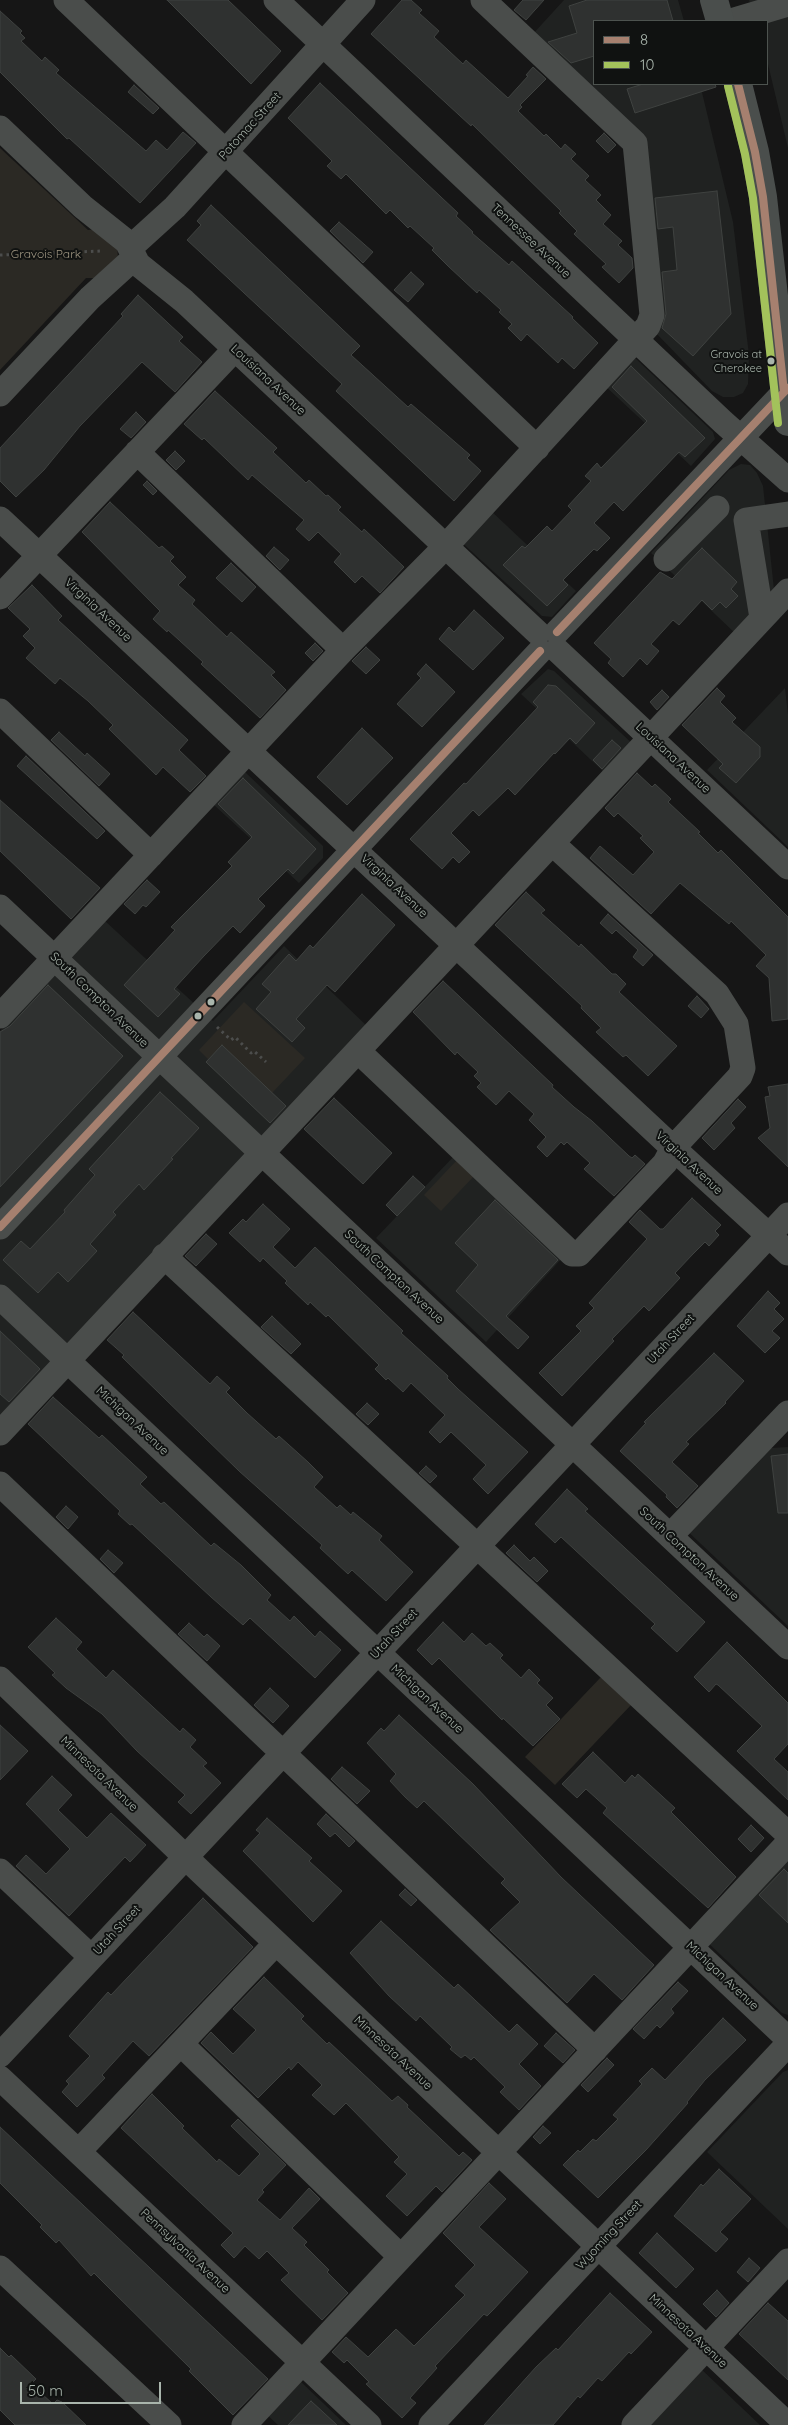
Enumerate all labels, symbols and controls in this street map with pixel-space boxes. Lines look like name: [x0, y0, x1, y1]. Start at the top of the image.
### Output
legend: [593, 20, 768, 85]
text: 8: [640, 30, 648, 49]
text: 10: [640, 55, 654, 74]
street label: Potomac Street: [216, 89, 284, 163]
street label: Tennessee Avenue: [489, 201, 573, 281]
park label: Gravois Park: [11, 247, 81, 261]
street label: Louisiana Avenue: [228, 342, 308, 418]
place label: Gravois at Cherokee: [710, 348, 762, 374]
marker: Gravois at Cherokee: [766, 356, 776, 366]
street label: Virginia Avenue: [62, 575, 134, 645]
street label: Louisiana Avenue: [633, 720, 713, 796]
street label: Virginia Avenue: [358, 851, 430, 921]
street label: South Compton Avenue: [47, 949, 151, 1051]
unlabelled marker: [206, 997, 216, 1007]
unlabelled marker: [193, 1011, 203, 1021]
street label: Virginia Avenue: [653, 1128, 725, 1198]
street label: South Compton Avenue: [341, 1227, 447, 1327]
street label: Utah Street: [644, 1311, 698, 1367]
street label: Michigan Avenue: [93, 1384, 171, 1458]
street label: South Compton Avenue: [636, 1504, 742, 1604]
street label: Utah Street: [367, 1606, 421, 1662]
street label: Michigan Avenue: [388, 1662, 466, 1736]
street label: Minnesota Avenue: [57, 1734, 141, 1814]
street label: Utah Street: [90, 1902, 144, 1958]
street label: Michigan Avenue: [683, 1939, 761, 2013]
street label: Minnesota Avenue: [351, 2013, 435, 2093]
street label: Wyoming Street: [573, 2197, 645, 2273]
street label: Pennsylvania Avenue: [137, 2206, 233, 2296]
street label: Minnesota Avenue: [646, 2291, 730, 2371]
scale bar: [22, 2372, 164, 2404]
text: 50 m: [28, 2381, 63, 2400]

